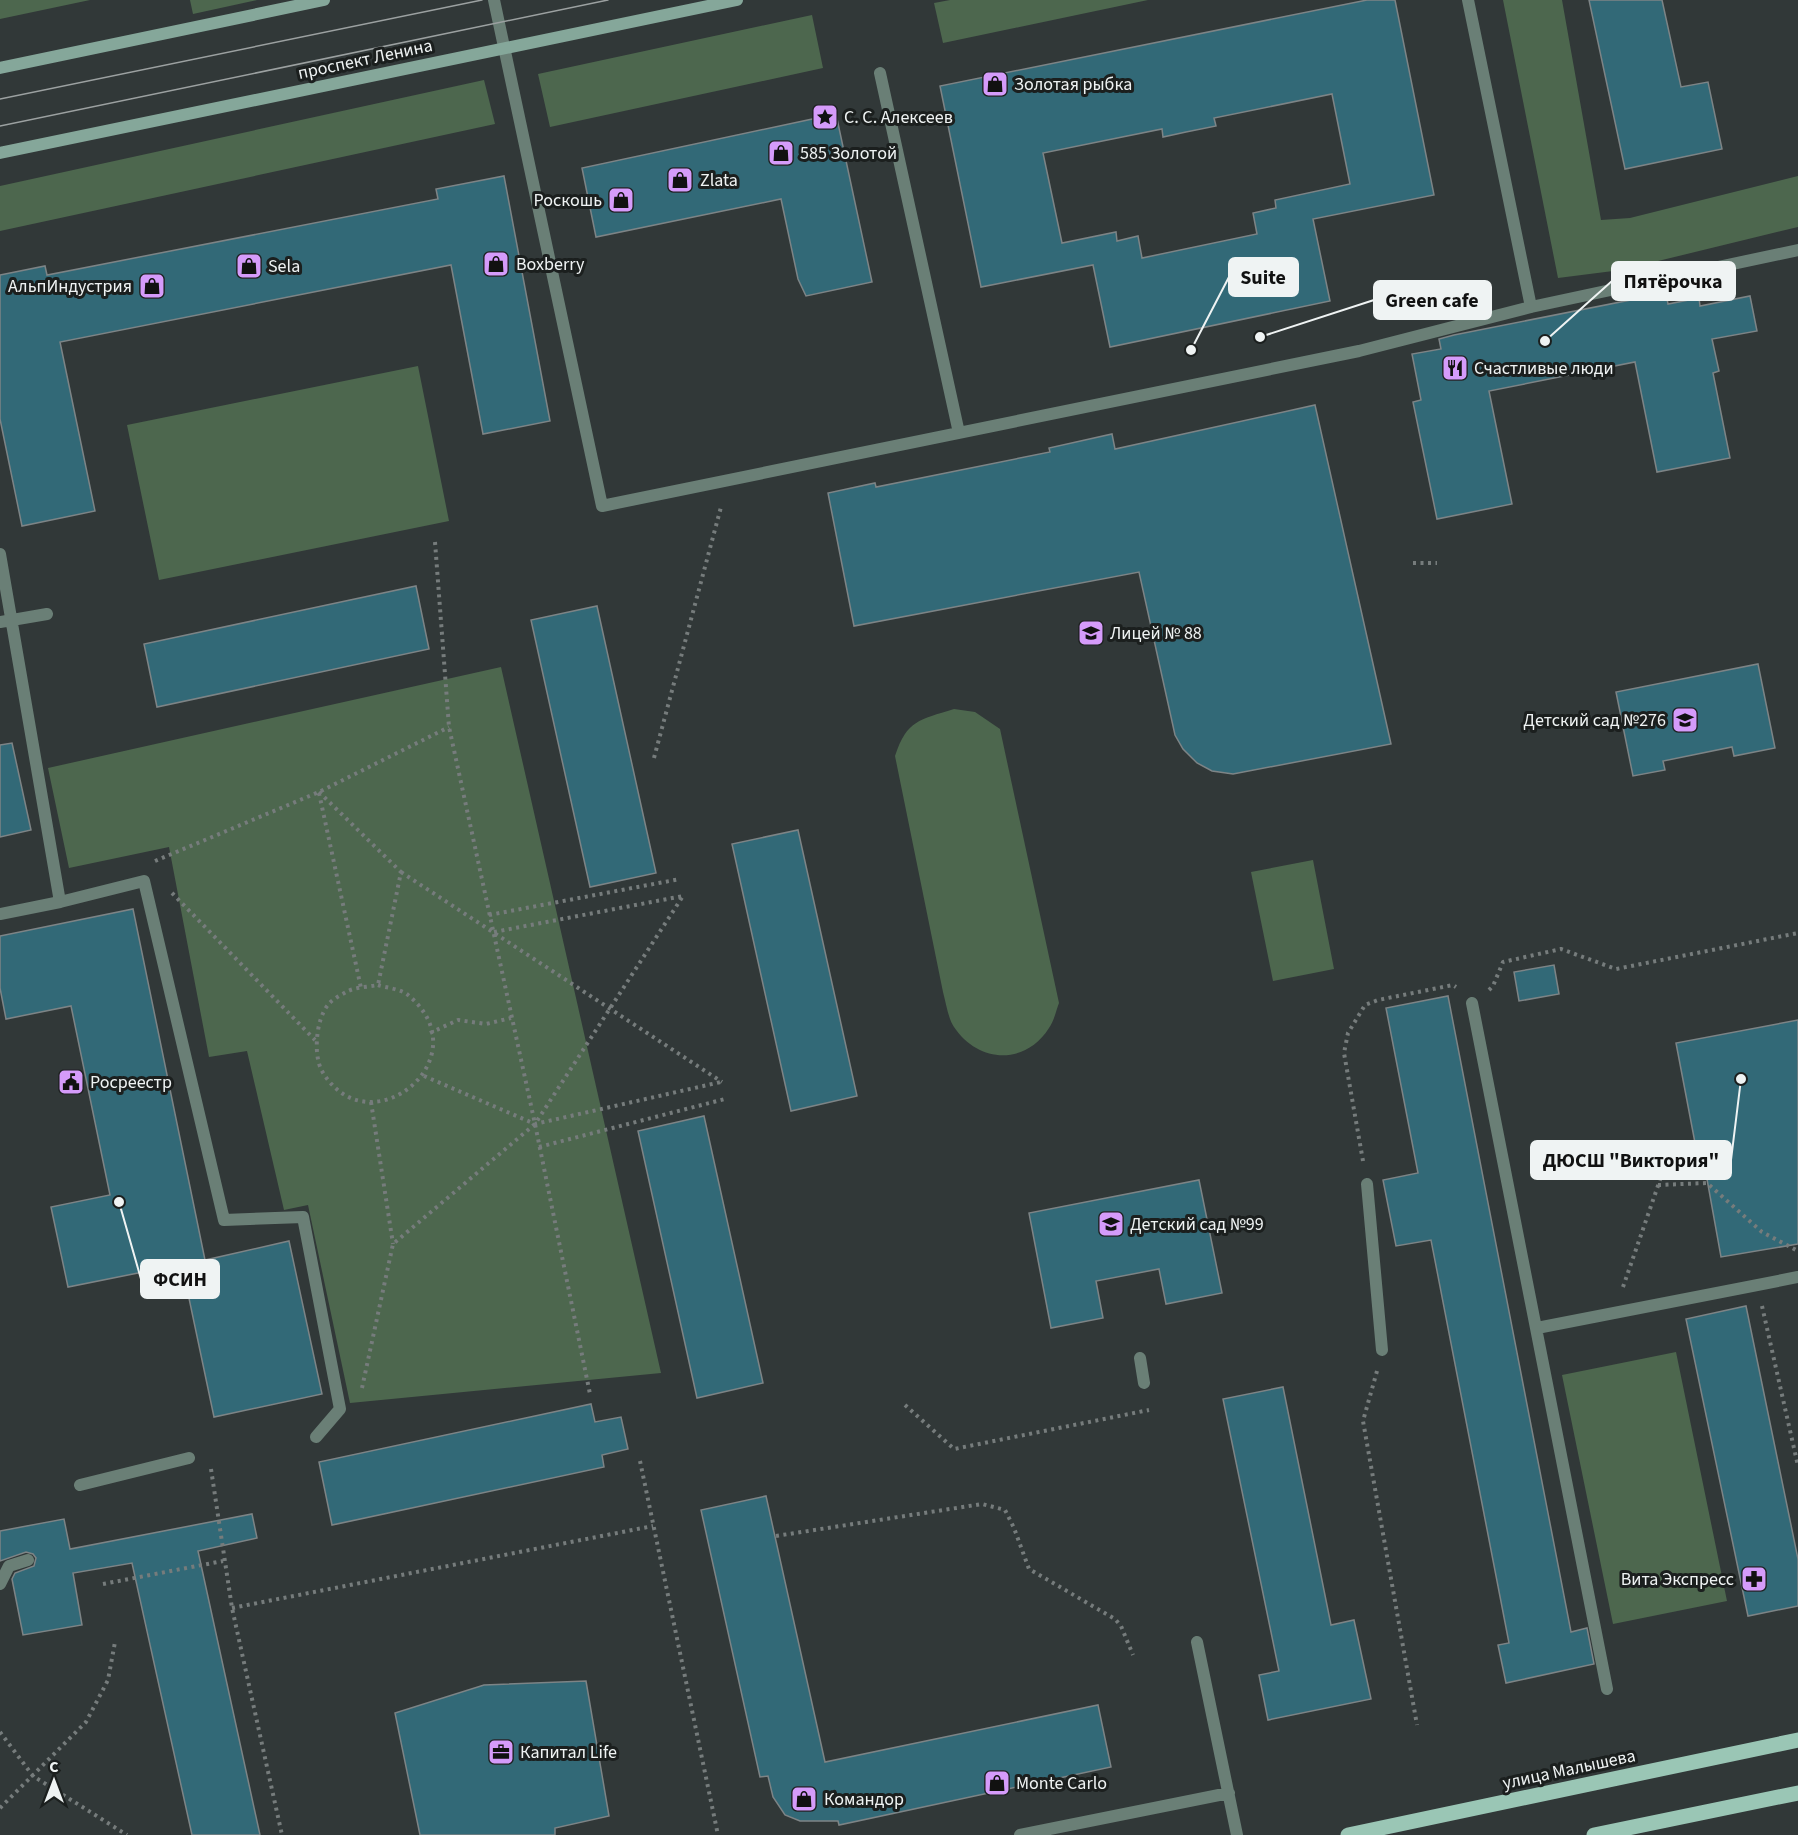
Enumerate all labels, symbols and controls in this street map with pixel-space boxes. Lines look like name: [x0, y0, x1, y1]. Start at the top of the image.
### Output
street label: проспект Ленина: [295, 33, 435, 86]
shop icon: Золотая рыбка: [980, 69, 1010, 99]
place label: Золотая рыбка: [1014, 72, 1132, 97]
place icon: С. С. Алексеев: [810, 102, 840, 132]
place label: С. С. Алексеев: [844, 105, 953, 130]
shop icon: 585 Золотой: [766, 138, 796, 168]
place label: 585 Золотой: [800, 141, 897, 166]
shop icon: Zlata: [665, 165, 695, 195]
place label: Zlata: [700, 168, 738, 193]
shop icon: Роскошь: [606, 185, 636, 215]
place label: Роскошь: [534, 188, 602, 213]
shop icon: Boxberry: [481, 249, 511, 279]
shop icon: Sela: [234, 251, 264, 281]
place label: Boxberry: [516, 252, 585, 277]
place label: Sela: [268, 254, 300, 279]
callout: Suite: [1229, 258, 1298, 296]
callout: Пятёрочка: [1612, 262, 1735, 300]
text: Suite: [1240, 264, 1286, 292]
text: Пятёрочка: [1624, 268, 1722, 296]
shop icon: АльпИндустрия: [137, 271, 167, 301]
place label: АльпИндустрия: [8, 274, 132, 299]
callout: Green cafe: [1374, 281, 1491, 319]
text: Green cafe: [1385, 287, 1479, 315]
restaurant icon: Счастливые люди: [1440, 353, 1470, 383]
place label: Счастливые люди: [1474, 356, 1614, 381]
school or university icon: Лицей № 88: [1076, 618, 1106, 648]
place label: Лицей № 88: [1110, 621, 1202, 646]
school or university icon: Детский сад №276: [1670, 705, 1700, 735]
place label: Детский сад №276: [1523, 708, 1666, 733]
public building icon: Росреестр: [56, 1067, 86, 1097]
place label: Росреестр: [90, 1070, 172, 1095]
callout: ДЮСШ "Виктория": [1531, 1141, 1731, 1179]
text: ДЮСШ "Виктория": [1543, 1147, 1719, 1175]
school or university icon: Детский сад №99: [1096, 1209, 1126, 1239]
place label: Детский сад №99: [1130, 1212, 1264, 1237]
callout: ФСИН: [141, 1260, 219, 1298]
text: ФСИН: [153, 1266, 207, 1294]
pharmacy icon: Вита Экспресс: [1739, 1564, 1769, 1594]
place label: Вита Экспресс: [1621, 1567, 1734, 1592]
office icon: Капитал Life: [486, 1737, 516, 1767]
place label: Капитал Life: [520, 1740, 617, 1765]
street label: улица Малышева: [1500, 1743, 1638, 1796]
north arrow: [24, 1751, 84, 1811]
text: С: [49, 1756, 59, 1778]
shop icon: Monte Carlo: [982, 1768, 1012, 1798]
place label: Monte Carlo: [1016, 1771, 1107, 1796]
shop icon: Командор: [789, 1784, 819, 1814]
place label: Командор: [824, 1787, 904, 1812]

